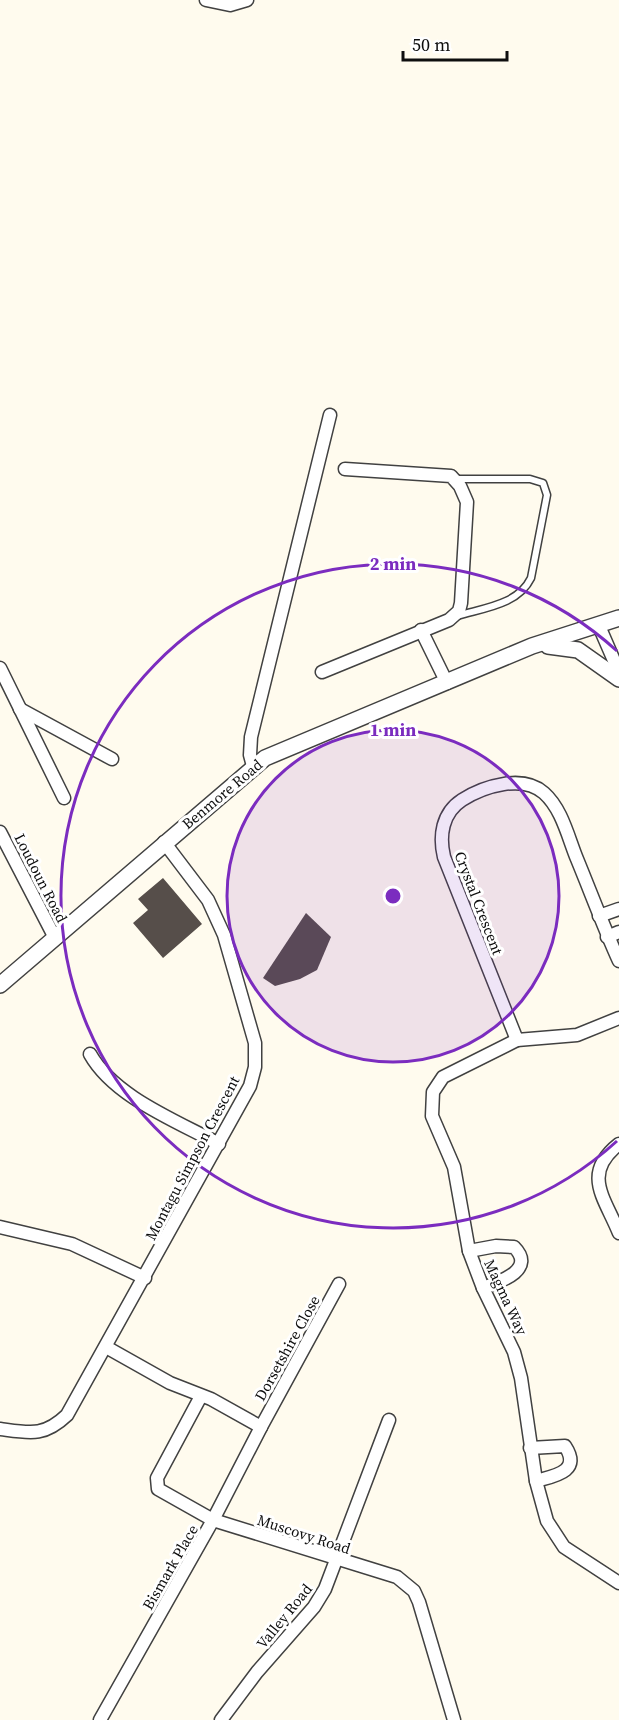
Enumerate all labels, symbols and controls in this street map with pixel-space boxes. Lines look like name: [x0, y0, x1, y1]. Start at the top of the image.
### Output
scale bar: [403, 24, 506, 62]
text: 50 m: [412, 32, 450, 57]
text: 2 min: [370, 551, 416, 576]
text: 1 min: [370, 717, 416, 742]
street label: Benmore Road: [177, 754, 267, 834]
street label: Loudoun Road: [10, 830, 73, 927]
street label: Crystal Crescent: [450, 848, 508, 958]
centre of rings: [383, 886, 403, 906]
street label: Montagu Simpson Crescent: [140, 1072, 244, 1244]
street label: Magma Way: [479, 1256, 533, 1339]
street label: Dorsetshire Close: [249, 1291, 325, 1405]
street label: Muscovy Road: [255, 1509, 354, 1559]
street label: Bismark Place: [137, 1520, 203, 1613]
street label: Valley Road: [251, 1579, 317, 1653]

